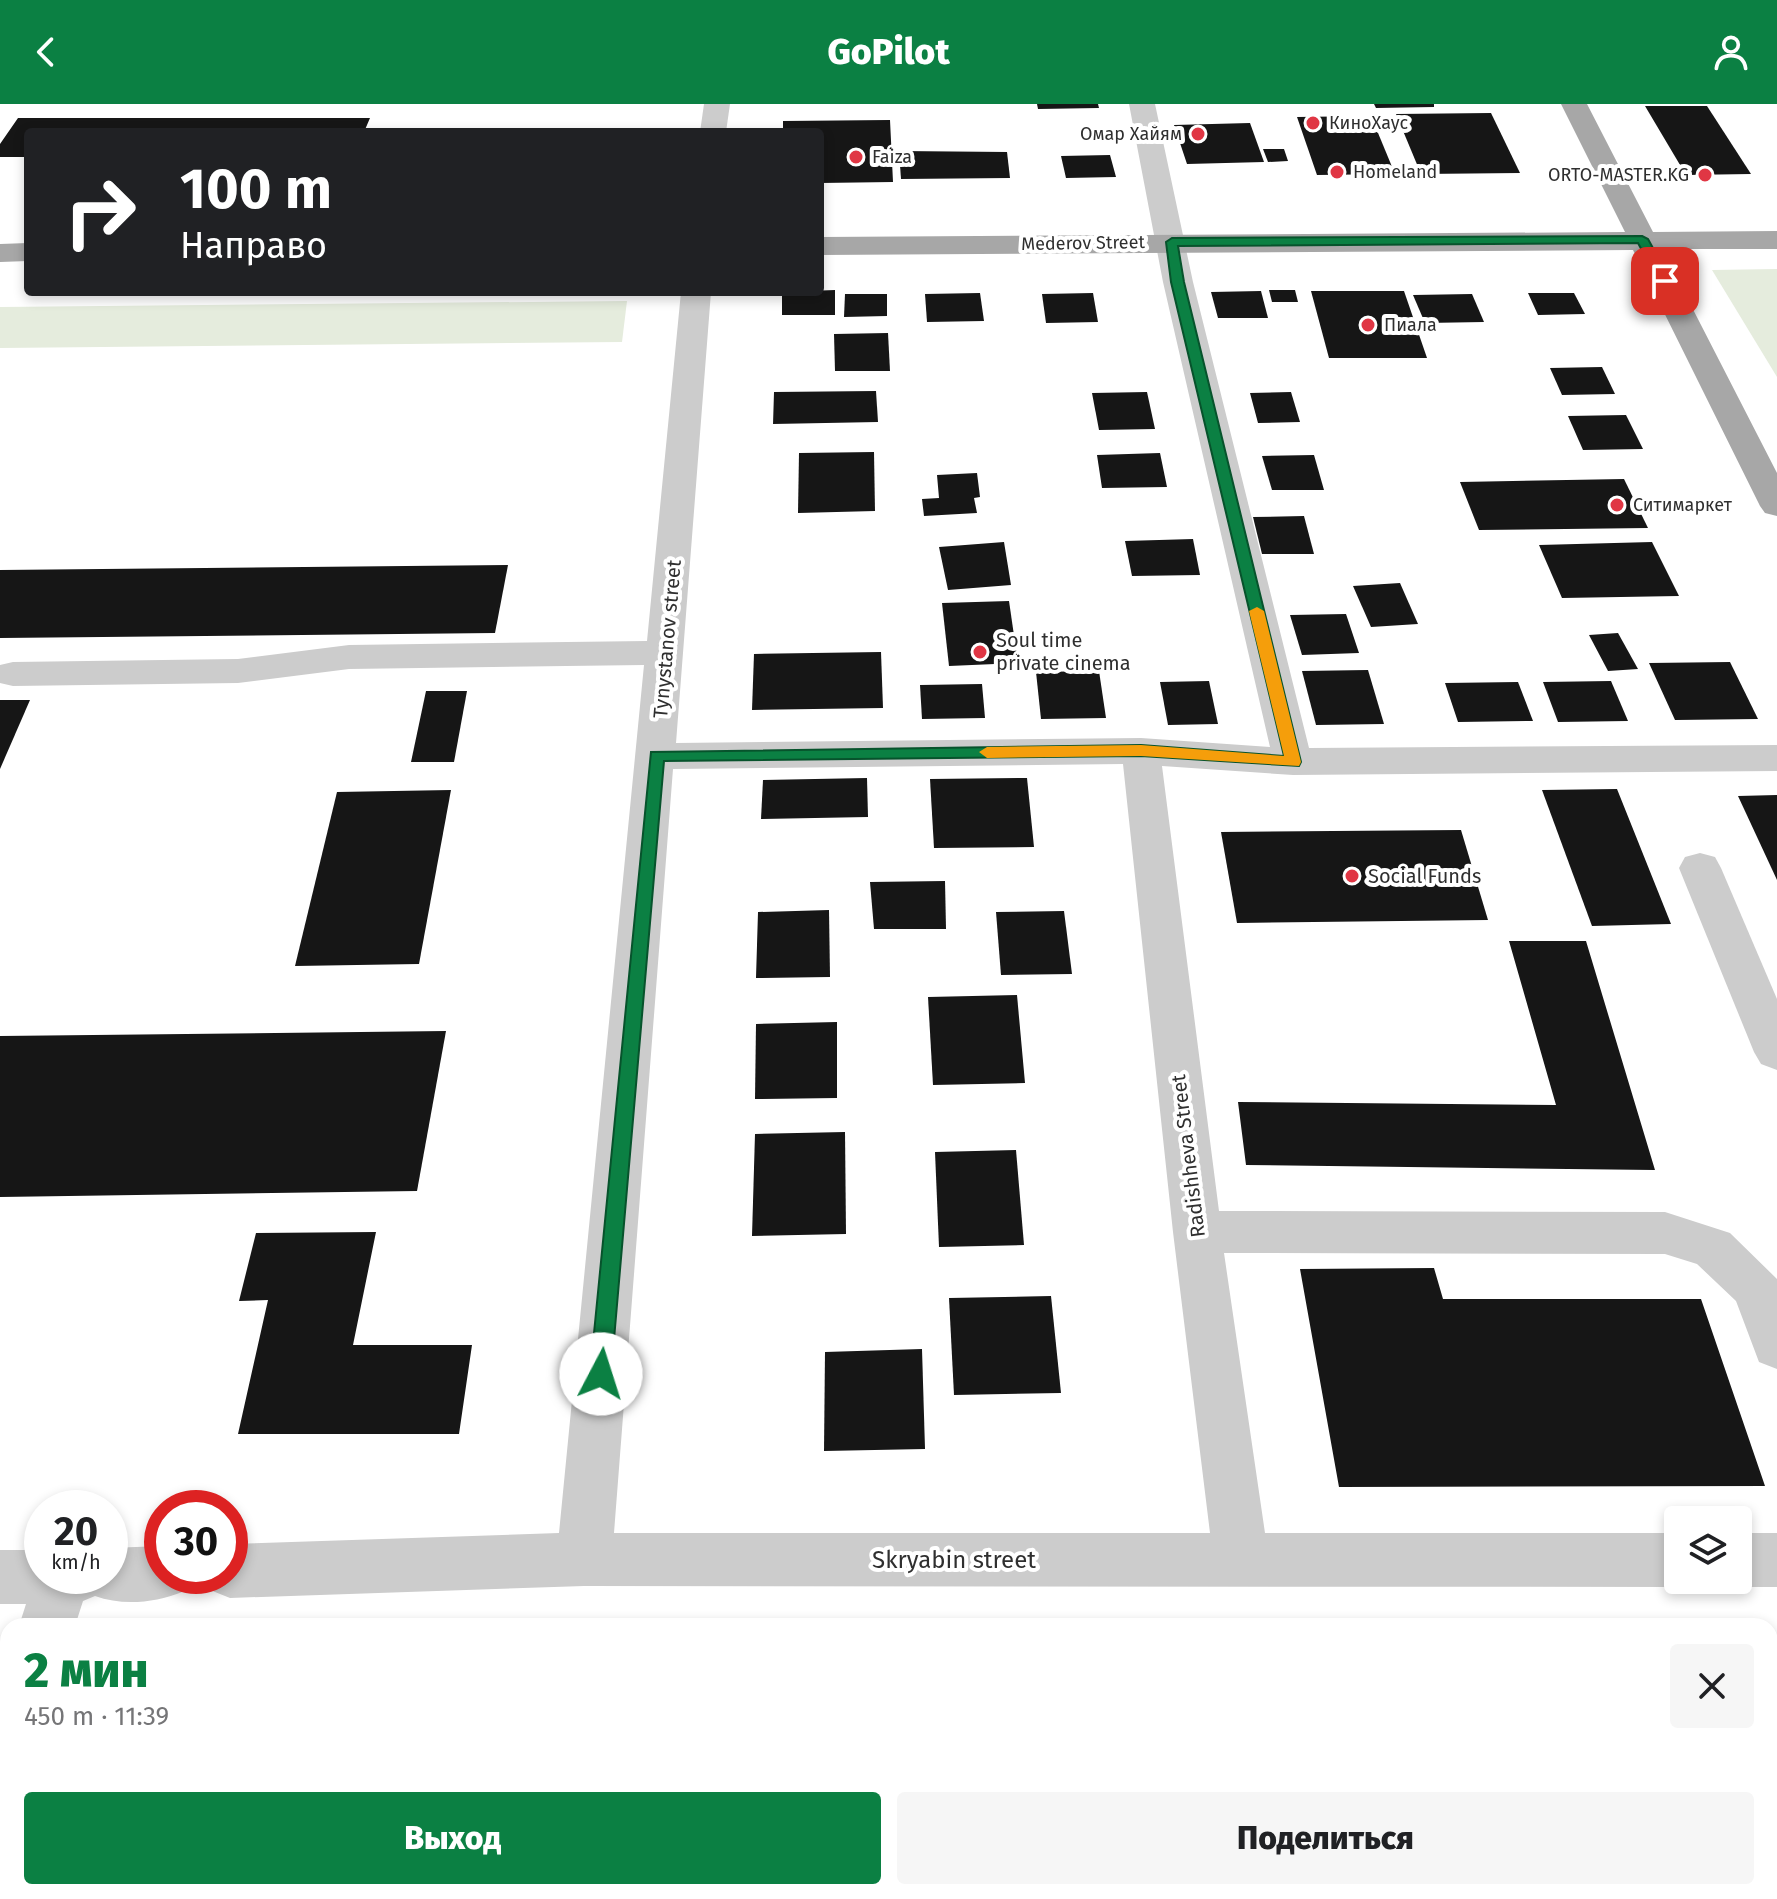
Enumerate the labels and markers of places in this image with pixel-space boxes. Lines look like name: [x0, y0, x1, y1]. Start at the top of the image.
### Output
place label: КиноХаус: [1329, 112, 1408, 134]
marker: КиноХаус: [1304, 114, 1322, 132]
place label: Омар Хайям: [1080, 123, 1182, 145]
marker: Омар Хайям: [1189, 125, 1207, 143]
place label: Faiza: [872, 146, 912, 168]
marker: Faiza: [847, 148, 865, 166]
place label: Homeland: [1353, 161, 1437, 183]
marker: Homeland: [1328, 163, 1346, 181]
place label: ORTO-MASTER.KG: [1548, 164, 1689, 186]
marker: ORTO-MASTER.KG: [1696, 166, 1714, 184]
pin: [1631, 247, 1699, 315]
place label: Пиала: [1384, 314, 1437, 336]
marker: Пиала: [1359, 316, 1377, 334]
place label: Ситимаркет: [1633, 494, 1733, 516]
marker: Ситимаркет: [1608, 496, 1626, 514]
place label: Soul time private cinema: [996, 628, 1131, 675]
marker: Soul time private cinema: [971, 643, 989, 661]
place label: Social Funds: [1368, 864, 1481, 888]
marker: Social Funds: [1343, 867, 1361, 885]

